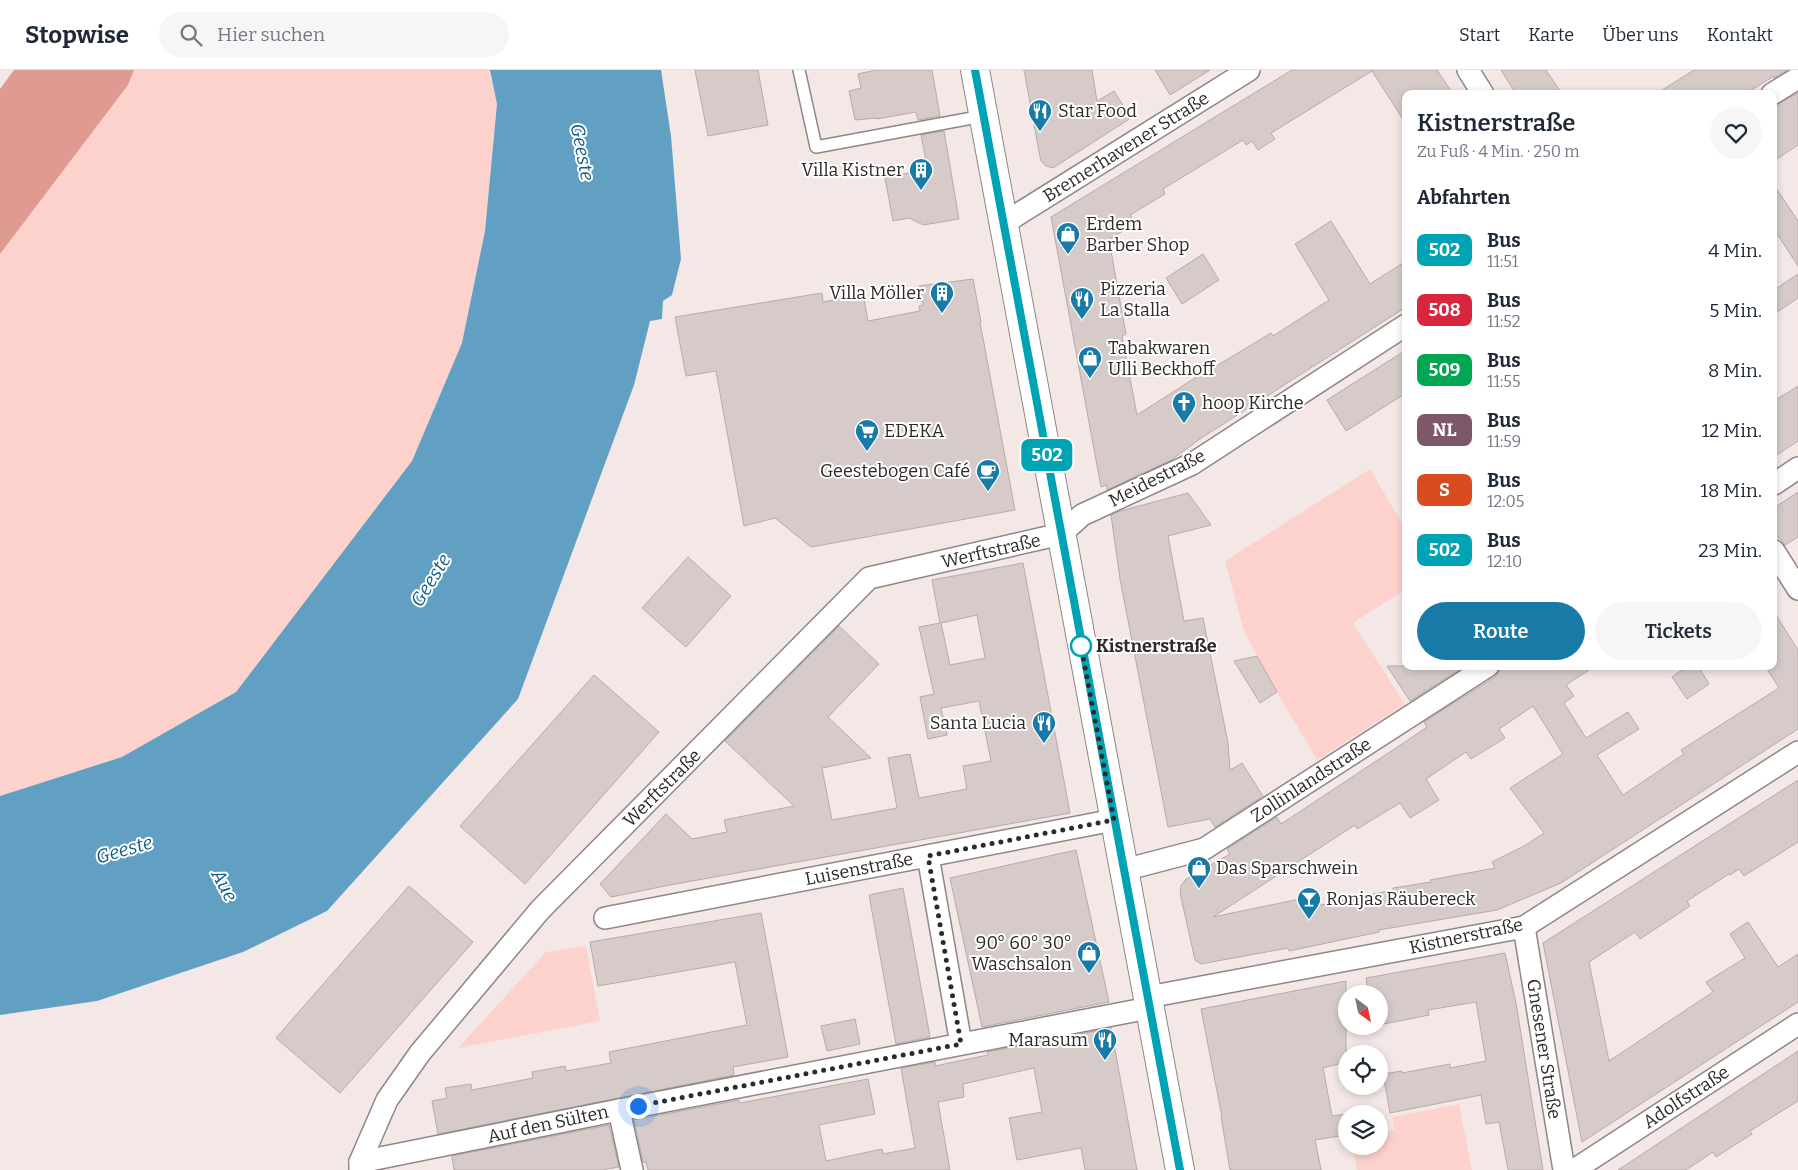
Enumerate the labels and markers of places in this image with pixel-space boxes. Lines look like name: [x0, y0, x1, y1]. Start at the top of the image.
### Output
restaurant icon: Star Food: [1027, 98, 1053, 132]
place label: Star Food: [1058, 100, 1137, 122]
building icon: Villa Kistner: [908, 157, 934, 191]
place label: Villa Kistner: [801, 159, 904, 181]
place label: Erdem Barber Shop: [1086, 213, 1190, 256]
shop icon: Erdem Barber Shop: [1055, 221, 1081, 255]
place label: Pizzeria La Stalla: [1100, 278, 1170, 321]
building icon: Villa Möller: [929, 280, 955, 314]
place label: Villa Möller: [829, 282, 924, 304]
restaurant icon: Pizzeria La Stalla: [1069, 286, 1095, 320]
place label: Tabakwaren Ulli Beckhoff: [1108, 337, 1216, 380]
shop icon: Tabakwaren Ulli Beckhoff: [1077, 345, 1103, 379]
church icon: hoop Kirche: [1171, 390, 1197, 424]
place label: hoop Kirche: [1202, 392, 1304, 414]
supermarket icon: EDEKA: [854, 418, 880, 452]
place label: EDEKA: [884, 420, 945, 442]
cafe icon: Geestebogen Café: [975, 458, 1001, 492]
place label: Geestebogen Café: [820, 460, 970, 482]
marker: Kistnerstraße: [1070, 635, 1092, 657]
place label: Kistnerstraße: [1096, 635, 1217, 657]
restaurant icon: Santa Lucia: [1031, 710, 1057, 744]
place label: Santa Lucia: [930, 712, 1026, 734]
shop icon: Das Sparschwein: [1186, 855, 1212, 889]
place label: Das Sparschwein: [1216, 857, 1359, 879]
bar icon: Ronjas Räubereck: [1296, 886, 1322, 920]
place label: Ronjas Räubereck: [1326, 888, 1476, 910]
place label: 90° 60° 30° Waschsalon: [971, 932, 1073, 975]
shop icon: 90° 60° 30° Waschsalon: [1076, 940, 1102, 974]
restaurant icon: Marasum: [1092, 1027, 1118, 1061]
place label: Marasum: [1008, 1029, 1088, 1051]

